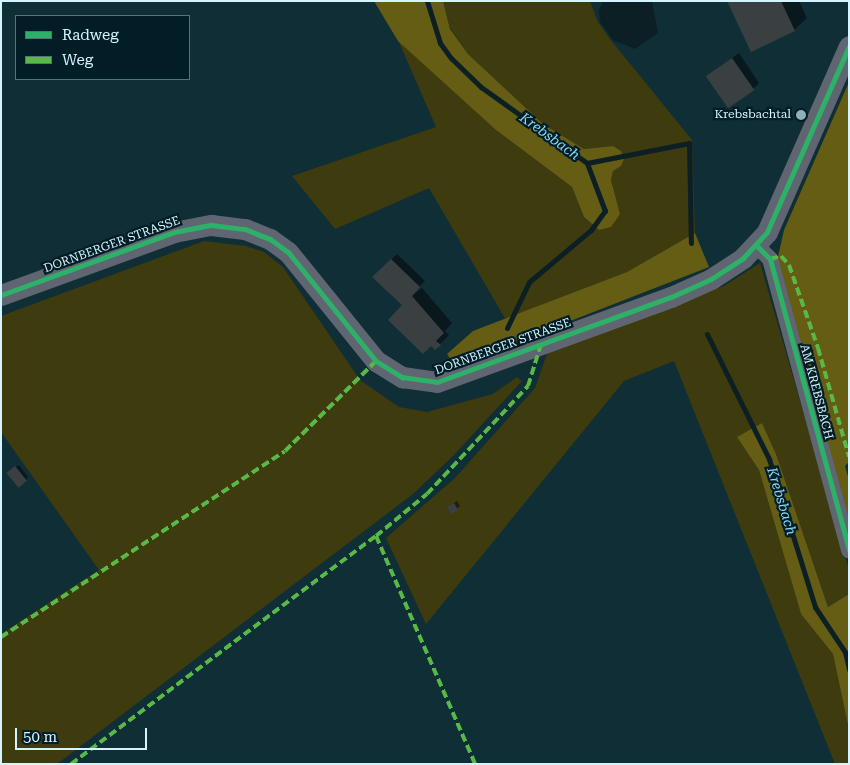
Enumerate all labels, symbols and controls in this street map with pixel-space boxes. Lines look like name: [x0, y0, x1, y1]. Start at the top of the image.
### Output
legend: [15, 15, 190, 80]
text: Radweg: [62, 26, 119, 44]
text: Weg: [62, 51, 93, 69]
place label: Krebsbachtal: [714, 108, 791, 122]
water label: Krebsbach: [517, 109, 583, 163]
marker: Krebsbachtal: [795, 109, 807, 121]
street label: DORNBERGER STRASSE: [42, 214, 182, 276]
street label: DORNBERGER STRASSE: [433, 316, 573, 378]
street label: AM KREBSBACH: [796, 343, 836, 441]
water label: Krebsbach: [764, 465, 800, 537]
scale bar: [18, 718, 150, 750]
text: 50 m: [23, 728, 57, 746]

